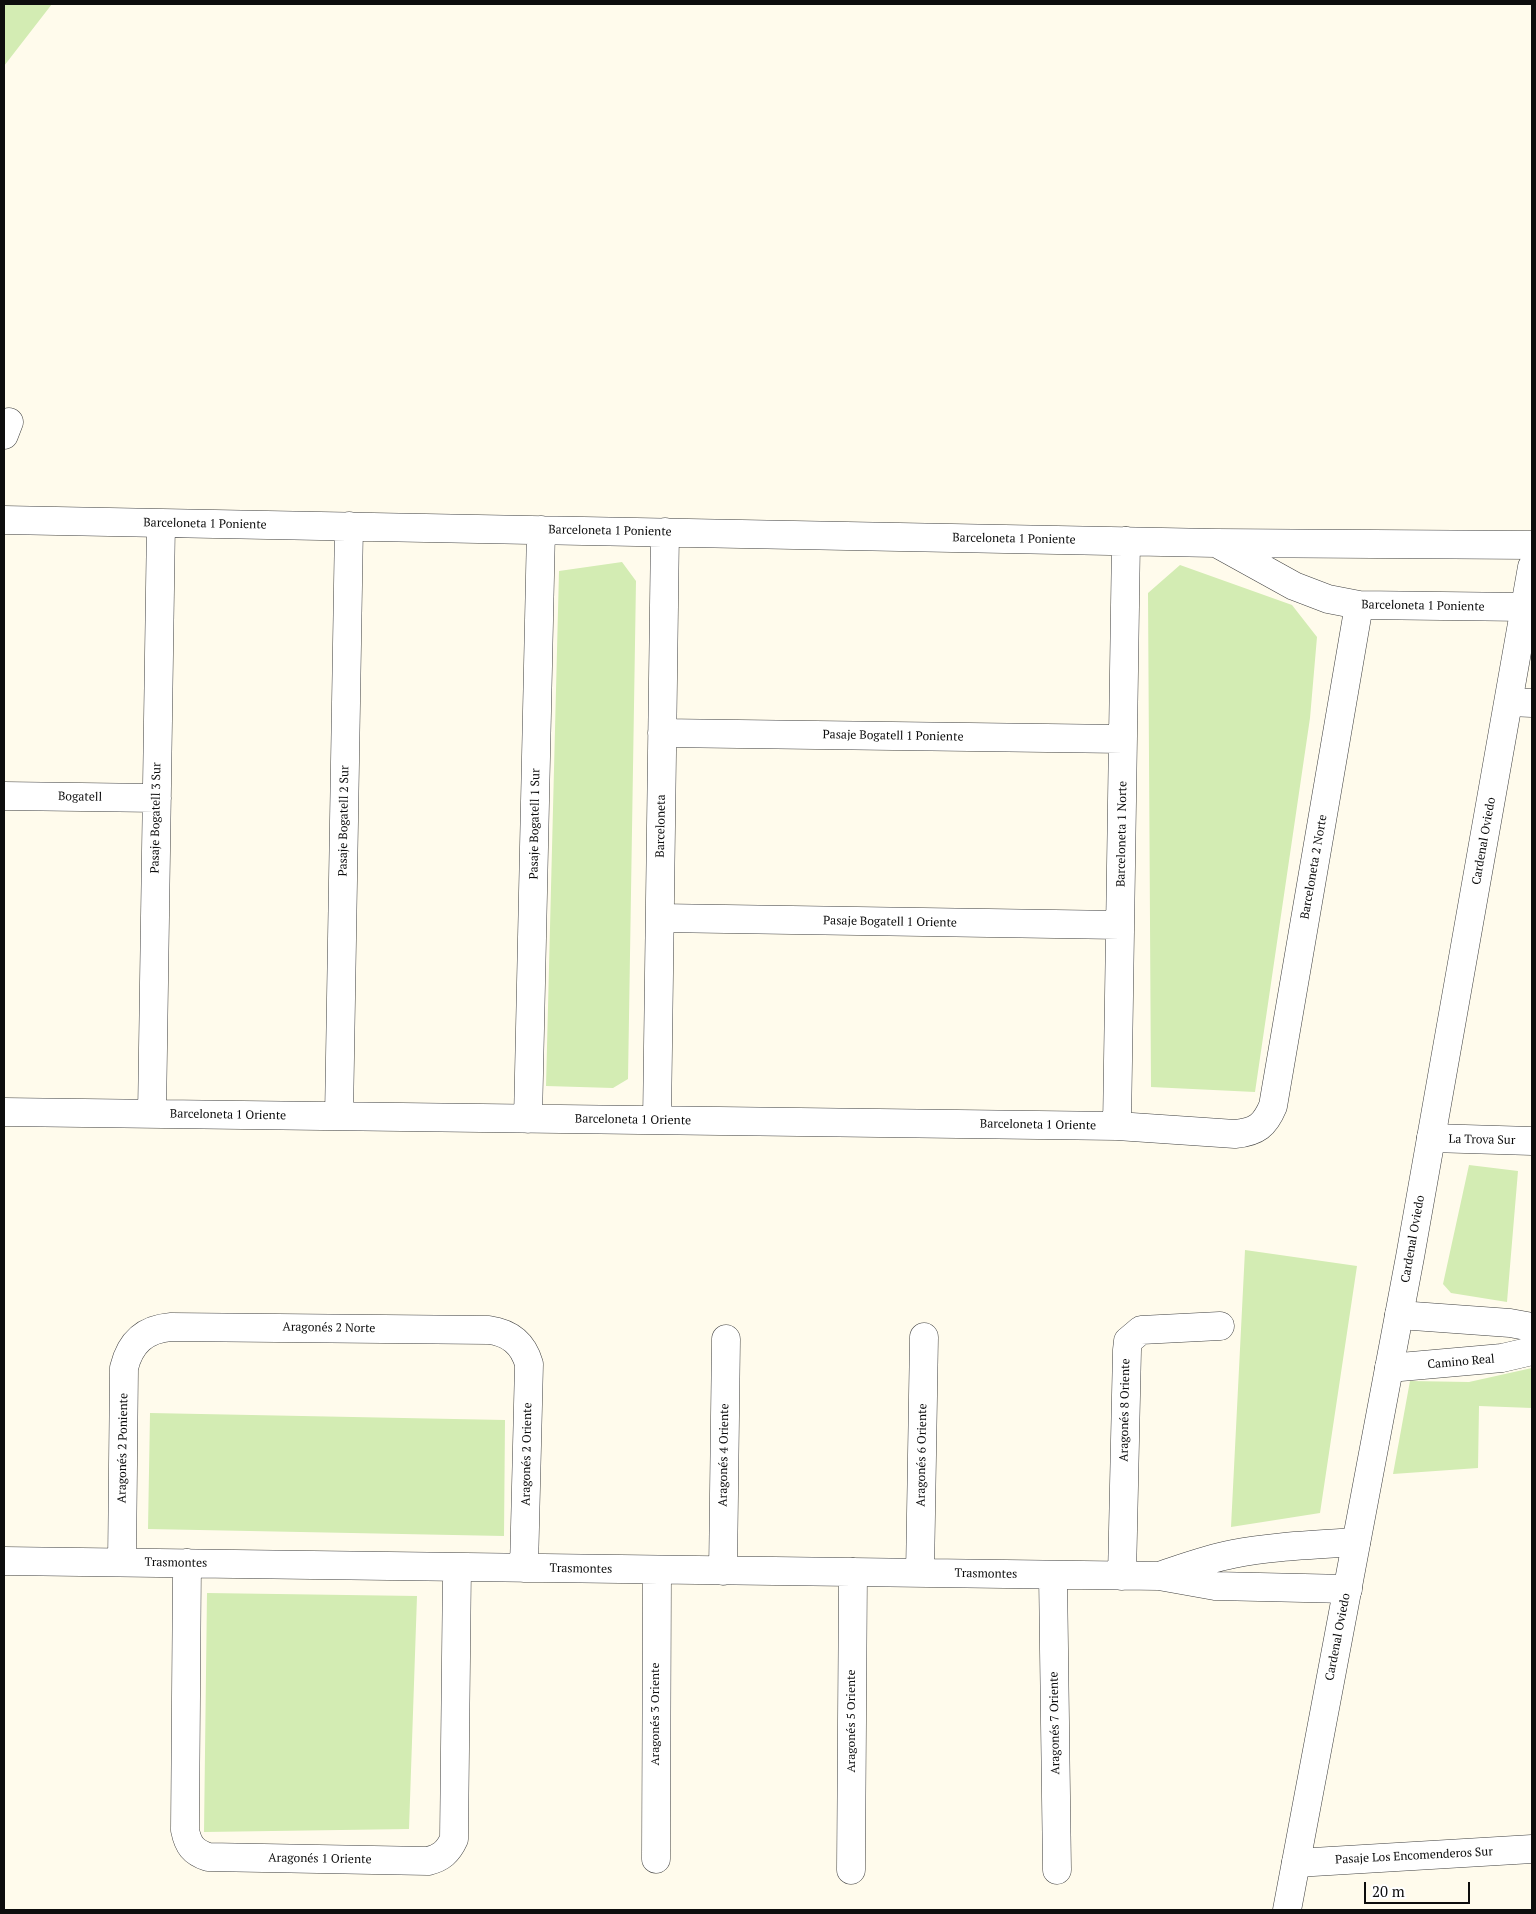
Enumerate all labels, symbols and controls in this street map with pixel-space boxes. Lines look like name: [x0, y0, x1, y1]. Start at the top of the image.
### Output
street label: Barceloneta 1 Poniente: [143, 516, 267, 532]
street label: Barceloneta 1 Poniente: [548, 523, 672, 539]
street label: Barceloneta 1 Poniente: [952, 531, 1076, 547]
street label: Barceloneta 1 Poniente: [1361, 598, 1485, 614]
street label: Pasaje Bogatell 1 Poniente: [822, 728, 964, 744]
street label: Pasaje Bogatell 3 Sur: [148, 762, 164, 874]
street label: Pasaje Bogatell 2 Sur: [336, 765, 352, 877]
street label: Pasaje Bogatell 1 Sur: [527, 768, 543, 880]
street label: Barceloneta 1 Norte: [1114, 781, 1130, 887]
street label: Bogatell: [58, 789, 102, 805]
street label: Barceloneta: [653, 794, 669, 858]
street label: Cardenal Oviedo: [1469, 796, 1499, 886]
street label: Barceloneta 2 Norte: [1298, 813, 1330, 921]
street label: Pasaje Bogatell 1 Oriente: [823, 914, 957, 930]
street label: Barceloneta 1 Oriente: [170, 1107, 286, 1123]
street label: Barceloneta 1 Oriente: [575, 1112, 691, 1128]
street label: Barceloneta 1 Oriente: [980, 1117, 1096, 1133]
street label: La Trova Sur: [1449, 1132, 1515, 1148]
street label: Cardenal Oviedo: [1398, 1194, 1428, 1284]
street label: Aragonés 2 Norte: [282, 1320, 376, 1336]
street label: Camino Real: [1427, 1352, 1495, 1372]
street label: Aragonés 8 Oriente: [1117, 1358, 1133, 1462]
street label: Aragonés 2 Poniente: [115, 1393, 131, 1503]
street label: Aragonés 2 Oriente: [519, 1402, 535, 1506]
street label: Aragonés 4 Oriente: [716, 1403, 732, 1507]
street label: Aragonés 6 Oriente: [914, 1403, 930, 1507]
street label: Trasmontes: [145, 1555, 207, 1571]
street label: Trasmontes: [550, 1561, 612, 1577]
street label: Trasmontes: [955, 1566, 1017, 1582]
street label: Cardenal Oviedo: [1322, 1592, 1354, 1682]
street label: Aragonés 3 Oriente: [649, 1662, 663, 1766]
street label: Aragonés 5 Oriente: [845, 1669, 859, 1773]
street label: Aragonés 7 Oriente: [1047, 1671, 1063, 1775]
street label: Pasaje Los Encomenderos Sur: [1335, 1845, 1493, 1867]
street label: Aragonés 1 Oriente: [268, 1851, 372, 1867]
scale bar: [1366, 1872, 1472, 1904]
text: 20 m: [1372, 1881, 1405, 1901]

